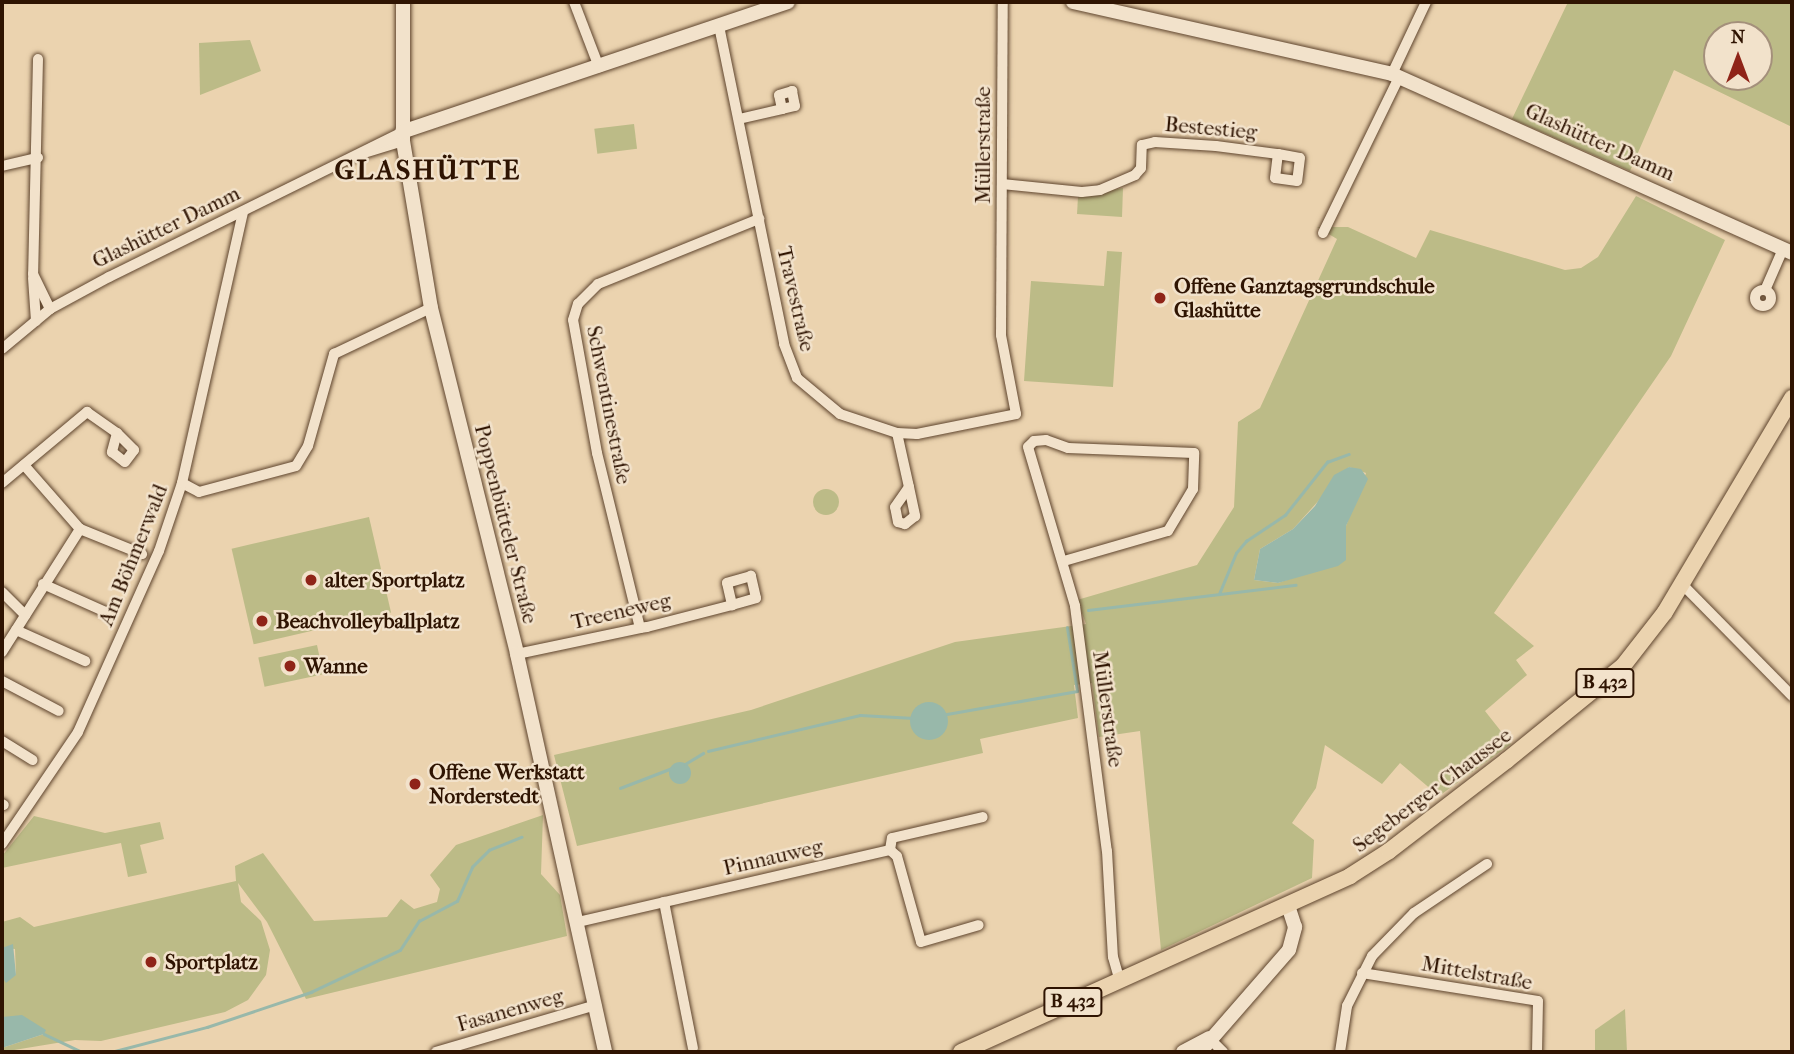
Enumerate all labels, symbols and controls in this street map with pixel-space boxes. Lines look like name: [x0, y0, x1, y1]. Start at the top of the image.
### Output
north arrow: [1703, 21, 1773, 91]
text: N: [1731, 26, 1745, 48]
street label: Müllerstraße: [970, 86, 996, 204]
street label: Glashütter Damm: [1521, 98, 1679, 186]
street label: Bestestieg: [1164, 111, 1258, 145]
district label: GLASHÜTTE: [336, 153, 520, 187]
street label: Glashütter Damm: [88, 180, 244, 274]
street label: Travestraße: [772, 244, 820, 354]
place label: Offene Ganztagsgrundschule Glashütte: [1174, 273, 1435, 323]
marker: Offene Ganztagsgrundschule Glashütte: [1152, 290, 1168, 306]
street label: Schwentinestraße: [581, 324, 637, 486]
street label: Poppenbütteler Straße: [469, 422, 543, 626]
street label: Am Böhmerwald: [93, 480, 173, 630]
place label: alter Sportplatz: [325, 567, 464, 593]
marker: alter Sportplatz: [303, 572, 319, 588]
street label: Treeneweg: [569, 587, 673, 635]
place label: Beachvolleyballplatz: [276, 608, 459, 634]
marker: Beachvolleyballplatz: [254, 613, 270, 629]
street label: Müllerstraße: [1087, 649, 1129, 769]
place label: Wanne: [304, 653, 368, 679]
marker: Wanne: [282, 658, 298, 674]
road number: B 432: [1575, 668, 1635, 698]
street label: Segeberger Chaussee: [1348, 722, 1516, 858]
place label: Offene Werkstatt Norderstedt: [429, 759, 584, 809]
marker: Offene Werkstatt Norderstedt: [407, 776, 423, 792]
street label: Pinnauweg: [721, 833, 825, 881]
place label: Sportplatz: [165, 949, 258, 975]
street label: Mittelstraße: [1420, 951, 1534, 995]
marker: Sportplatz: [143, 954, 159, 970]
street label: Fasanenweg: [454, 983, 566, 1037]
road number: B 432: [1043, 986, 1103, 1018]

